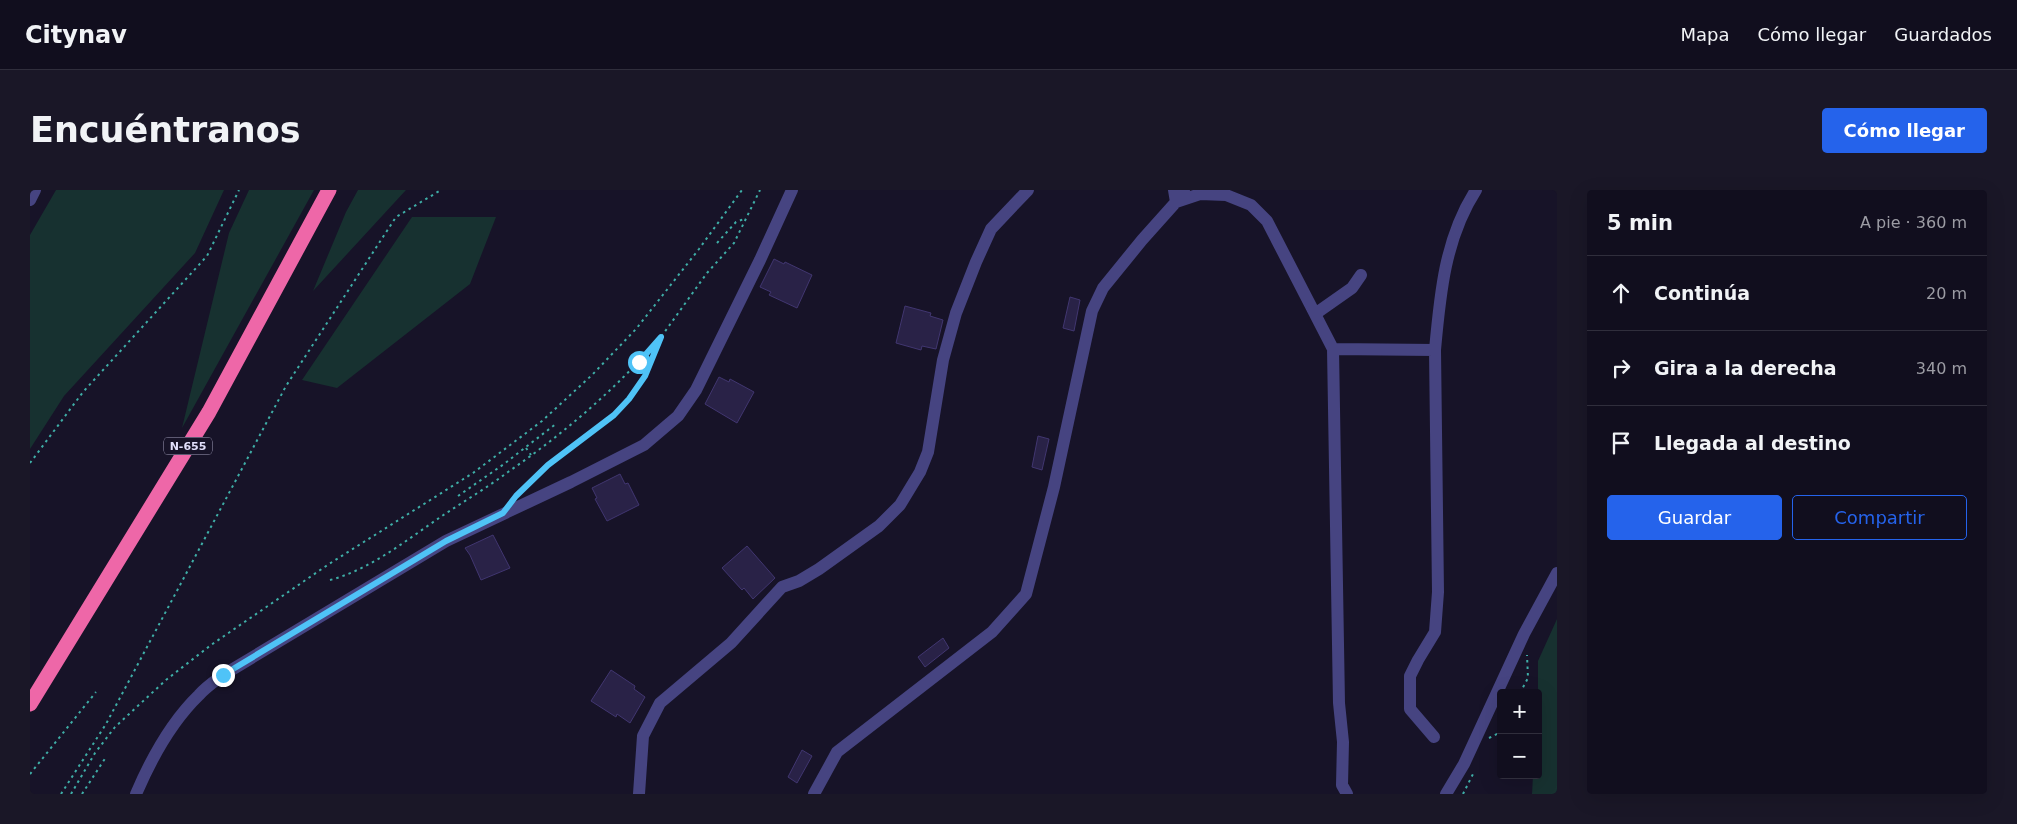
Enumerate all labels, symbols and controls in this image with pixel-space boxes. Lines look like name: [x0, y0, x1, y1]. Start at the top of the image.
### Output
text: Citynav: [25, 21, 127, 49]
text: Mapa: [1680, 24, 1729, 45]
text: Cómo llegar: [1757, 24, 1866, 45]
text: Guardados: [1894, 24, 1992, 45]
button: Cómo llegar: [1822, 108, 1987, 153]
text: Encuéntranos: [30, 110, 301, 150]
text: 5 min: [1607, 211, 1673, 235]
text: A pie · 360 m: [1860, 213, 1967, 232]
icon: ahead: [1607, 279, 1635, 307]
text: Continúa: [1654, 282, 1750, 304]
text: 20 m: [1926, 284, 1967, 303]
route start: [628, 351, 651, 374]
icon: right: [1607, 354, 1635, 382]
text: Gira a la derecha: [1654, 357, 1837, 379]
text: 340 m: [1916, 359, 1967, 378]
icon: arrive: [1607, 429, 1635, 457]
text: Llegada al destino: [1654, 432, 1851, 454]
road number: N-655: [164, 438, 212, 454]
button: Guardar: [1607, 495, 1782, 540]
button: Compartir: [1792, 495, 1967, 540]
route end: [212, 664, 235, 687]
map controls: [1497, 689, 1542, 779]
button: +: [1497, 689, 1542, 734]
button: −: [1497, 734, 1542, 779]

